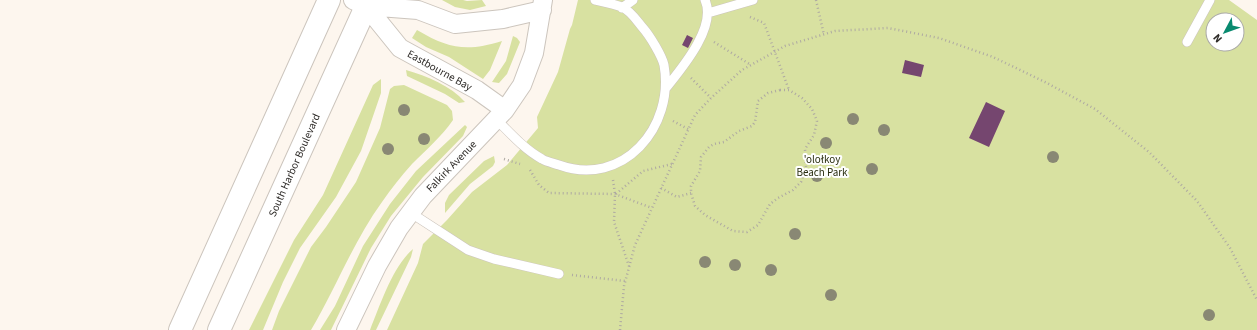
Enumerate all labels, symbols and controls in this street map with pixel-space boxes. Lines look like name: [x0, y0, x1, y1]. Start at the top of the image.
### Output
north arrow: [1205, 12, 1245, 52]
text: N: [1210, 31, 1226, 46]
street label: Eastbourne Bay: [405, 46, 475, 94]
street label: South Harbor Boulevard: [265, 111, 324, 219]
street label: Falkirk Avenue: [423, 137, 480, 196]
park label: 'olołkoy Beach Park: [796, 152, 848, 180]

